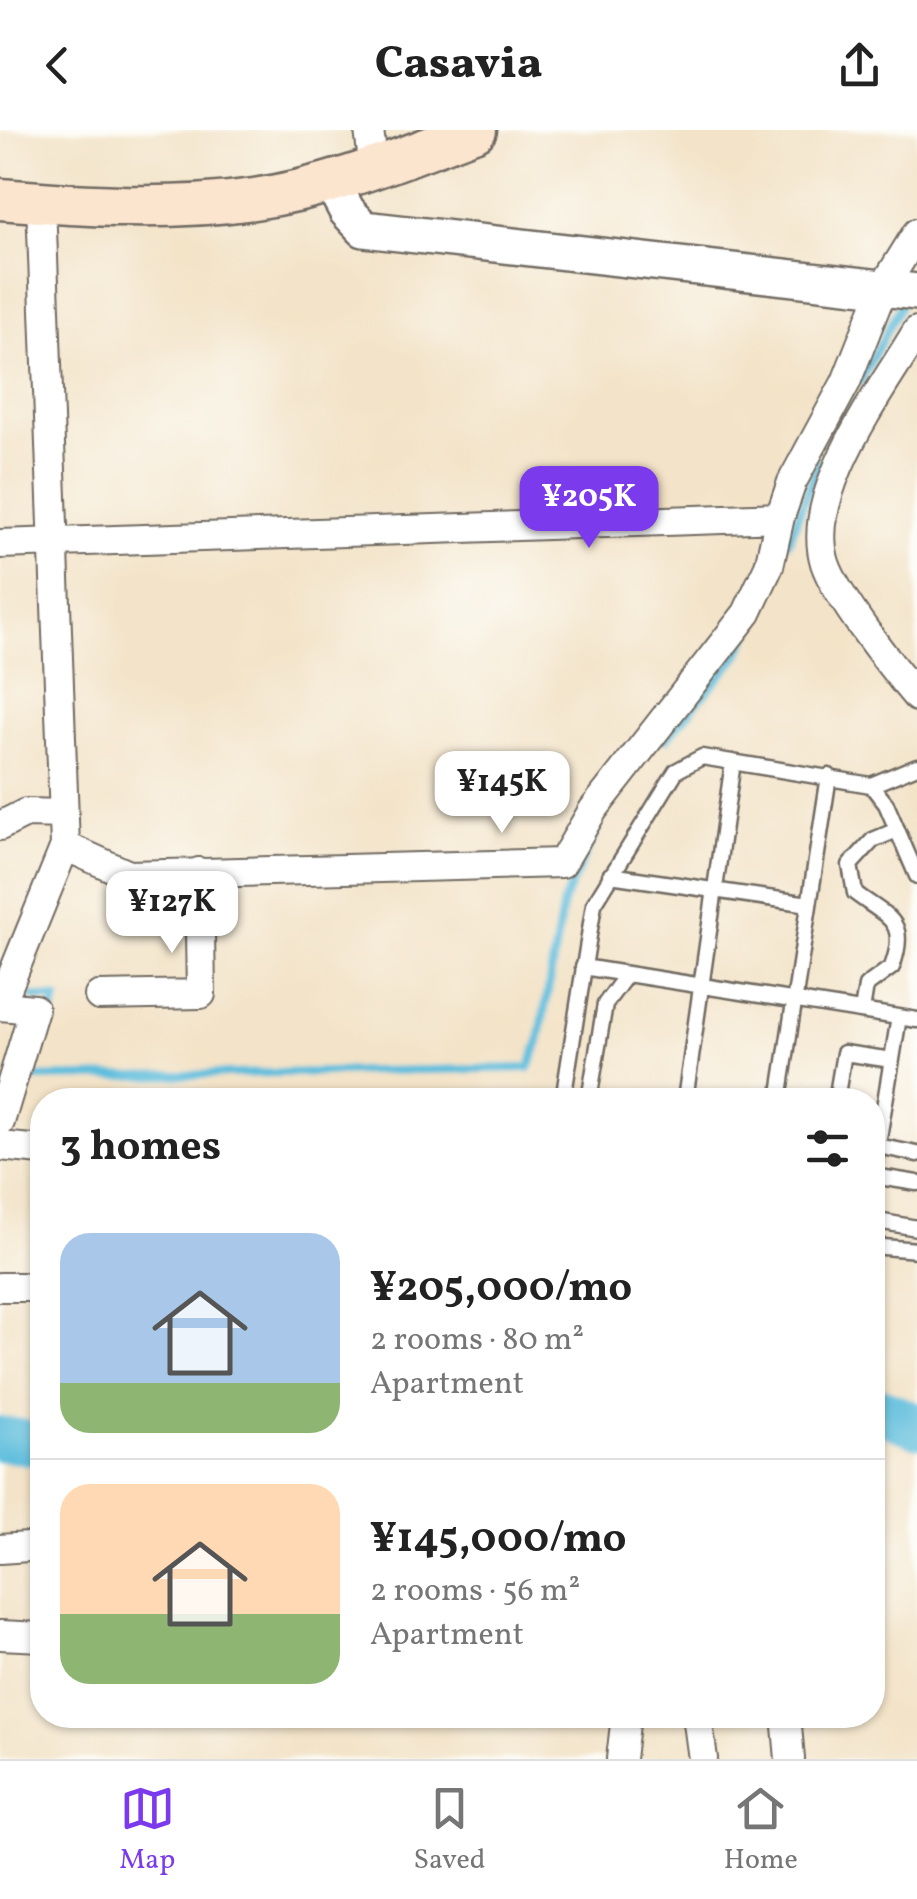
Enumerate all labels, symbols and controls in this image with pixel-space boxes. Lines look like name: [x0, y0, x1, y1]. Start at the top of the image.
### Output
text: Casavia: [375, 34, 542, 97]
icon: back: [30, 38, 85, 93]
icon: share: [832, 38, 887, 93]
pin: ¥205K: [519, 466, 659, 551]
text: ¥205K: [542, 476, 636, 520]
pin: ¥145K: [432, 751, 572, 836]
text: ¥145K: [457, 761, 547, 805]
pin: ¥127K: [102, 871, 242, 956]
text: ¥127K: [128, 881, 216, 925]
text: 3 homes: [60, 1119, 221, 1178]
icon: filters: [800, 1121, 855, 1176]
text: ¥205,000/mo: [370, 1260, 632, 1319]
icon: home: [140, 1273, 260, 1393]
text: 2 rooms · 80 m²: [370, 1319, 584, 1363]
text: Apartment: [370, 1363, 524, 1407]
text: ¥145,000/mo: [370, 1511, 627, 1570]
icon: home: [140, 1524, 260, 1644]
text: 2 rooms · 56 m²: [370, 1570, 580, 1614]
text: Apartment: [370, 1614, 524, 1658]
tab: Map: [119, 1781, 175, 1880]
tab: Saved: [413, 1781, 486, 1880]
tab: Home: [724, 1781, 798, 1880]

